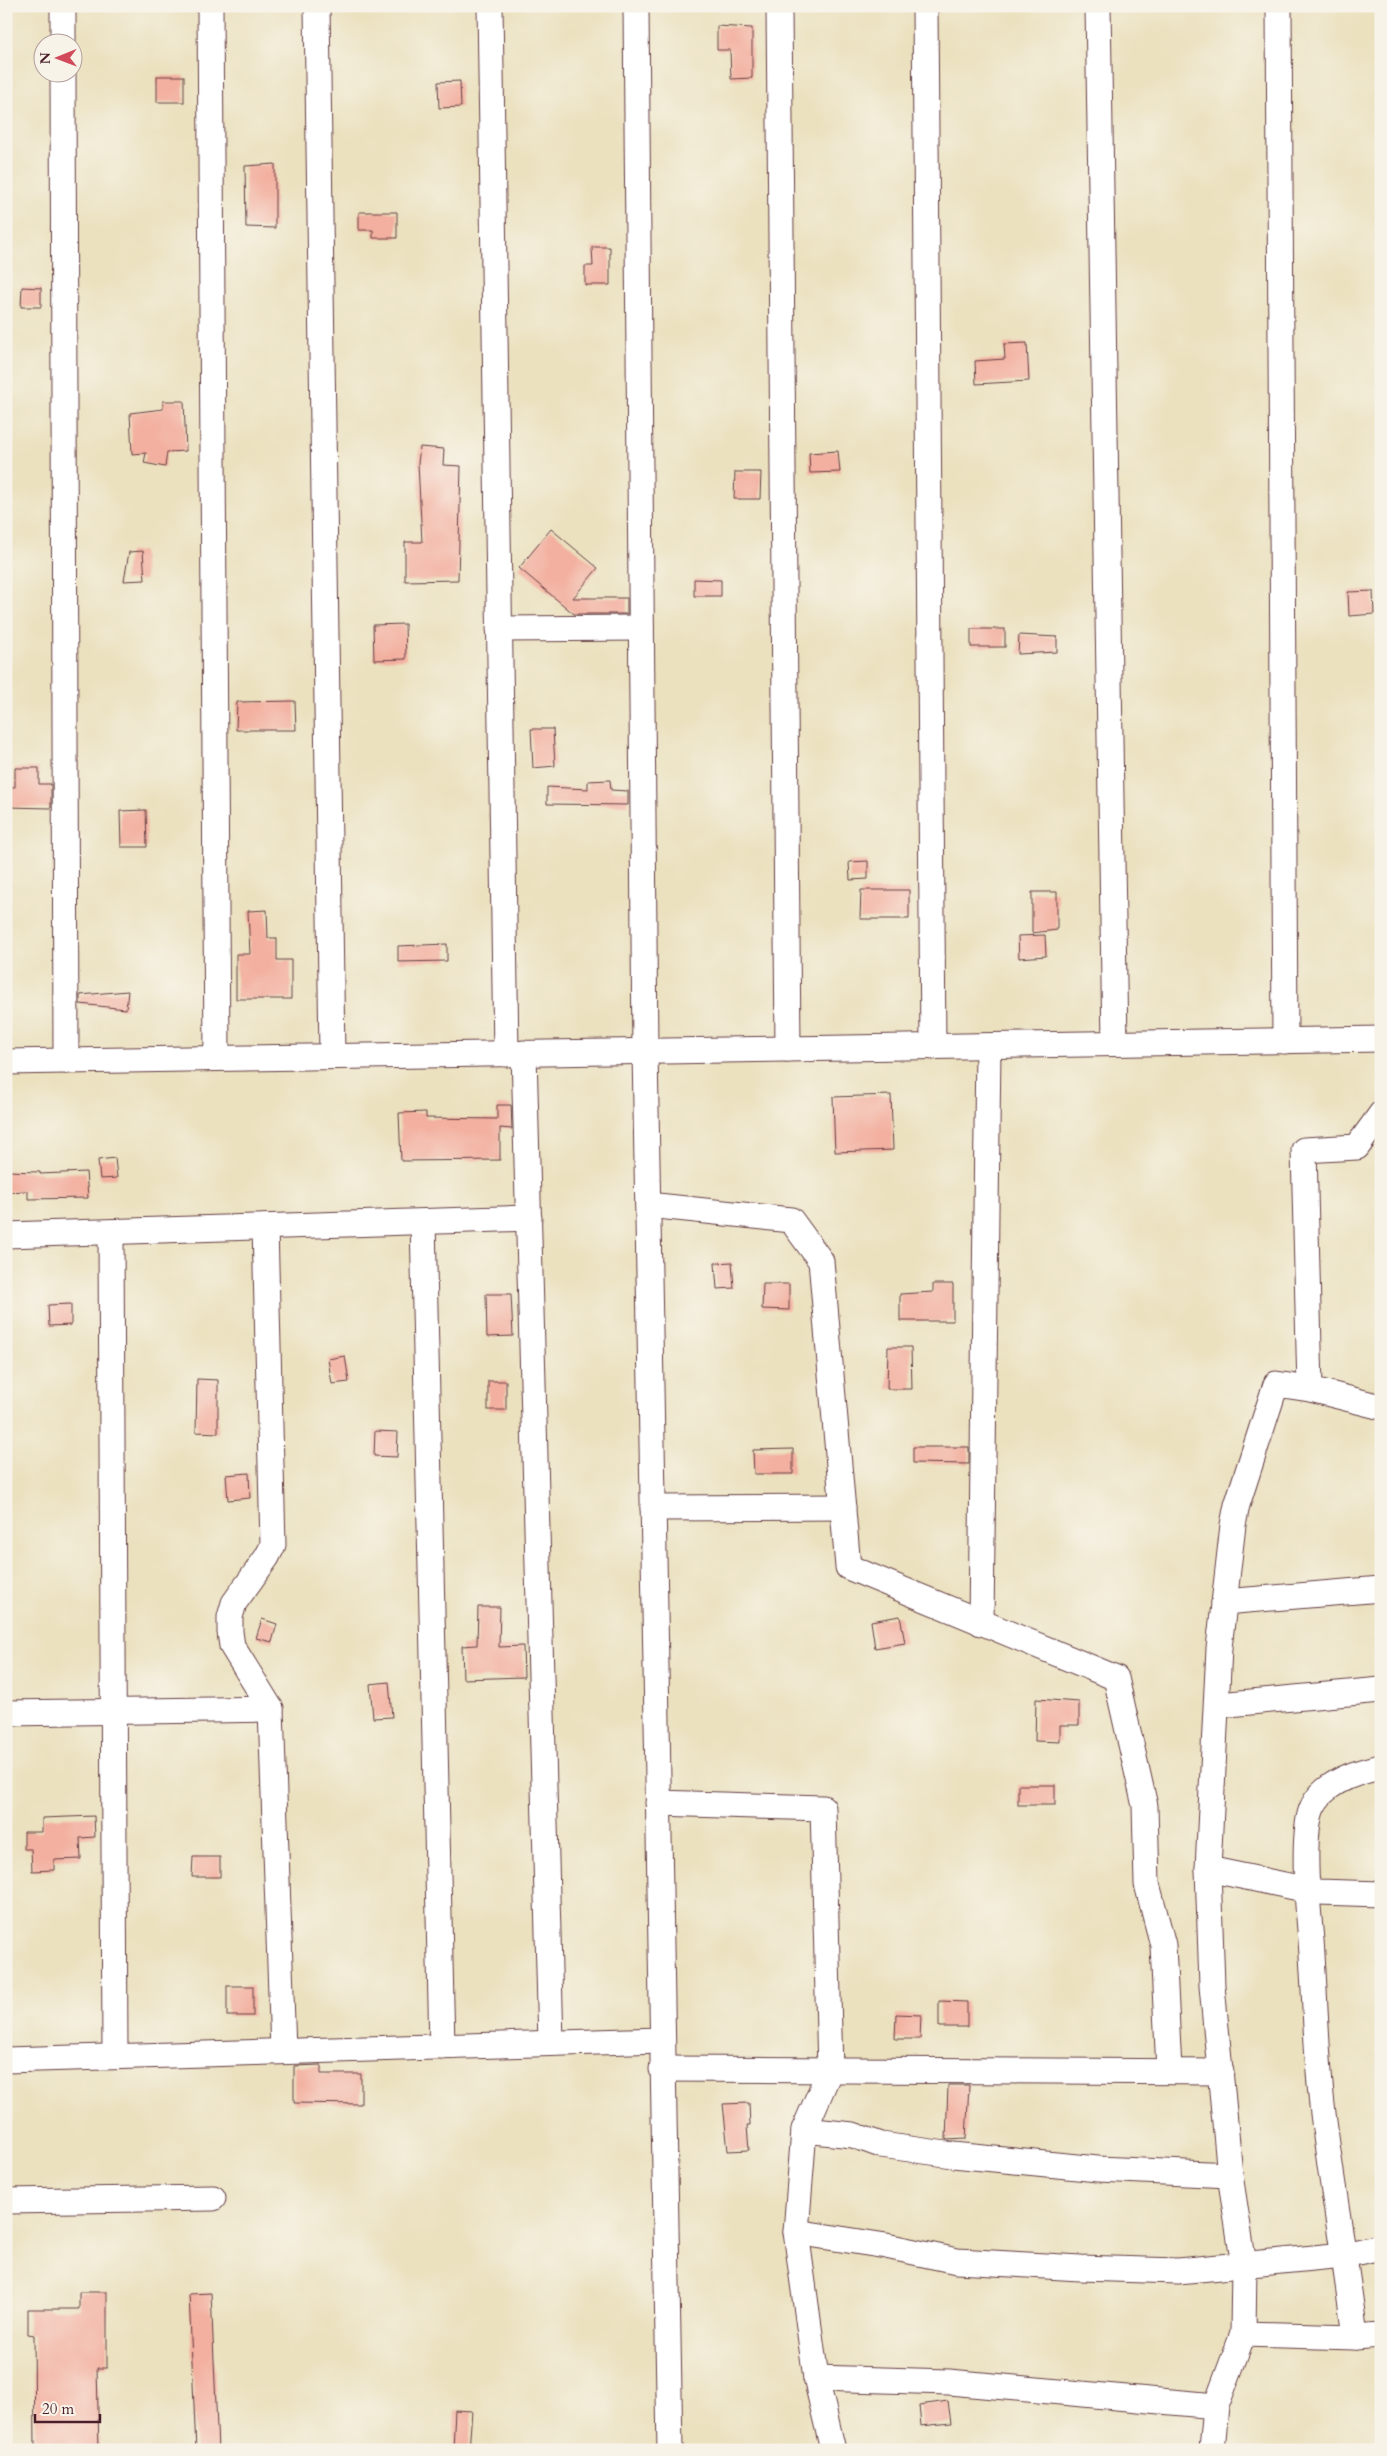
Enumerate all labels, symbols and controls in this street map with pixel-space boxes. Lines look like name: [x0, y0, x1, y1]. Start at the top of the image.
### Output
north arrow: [32, 32, 82, 82]
text: N: [36, 52, 55, 64]
scale bar: [35, 2391, 100, 2423]
text: 20 m: [42, 2399, 74, 2419]

